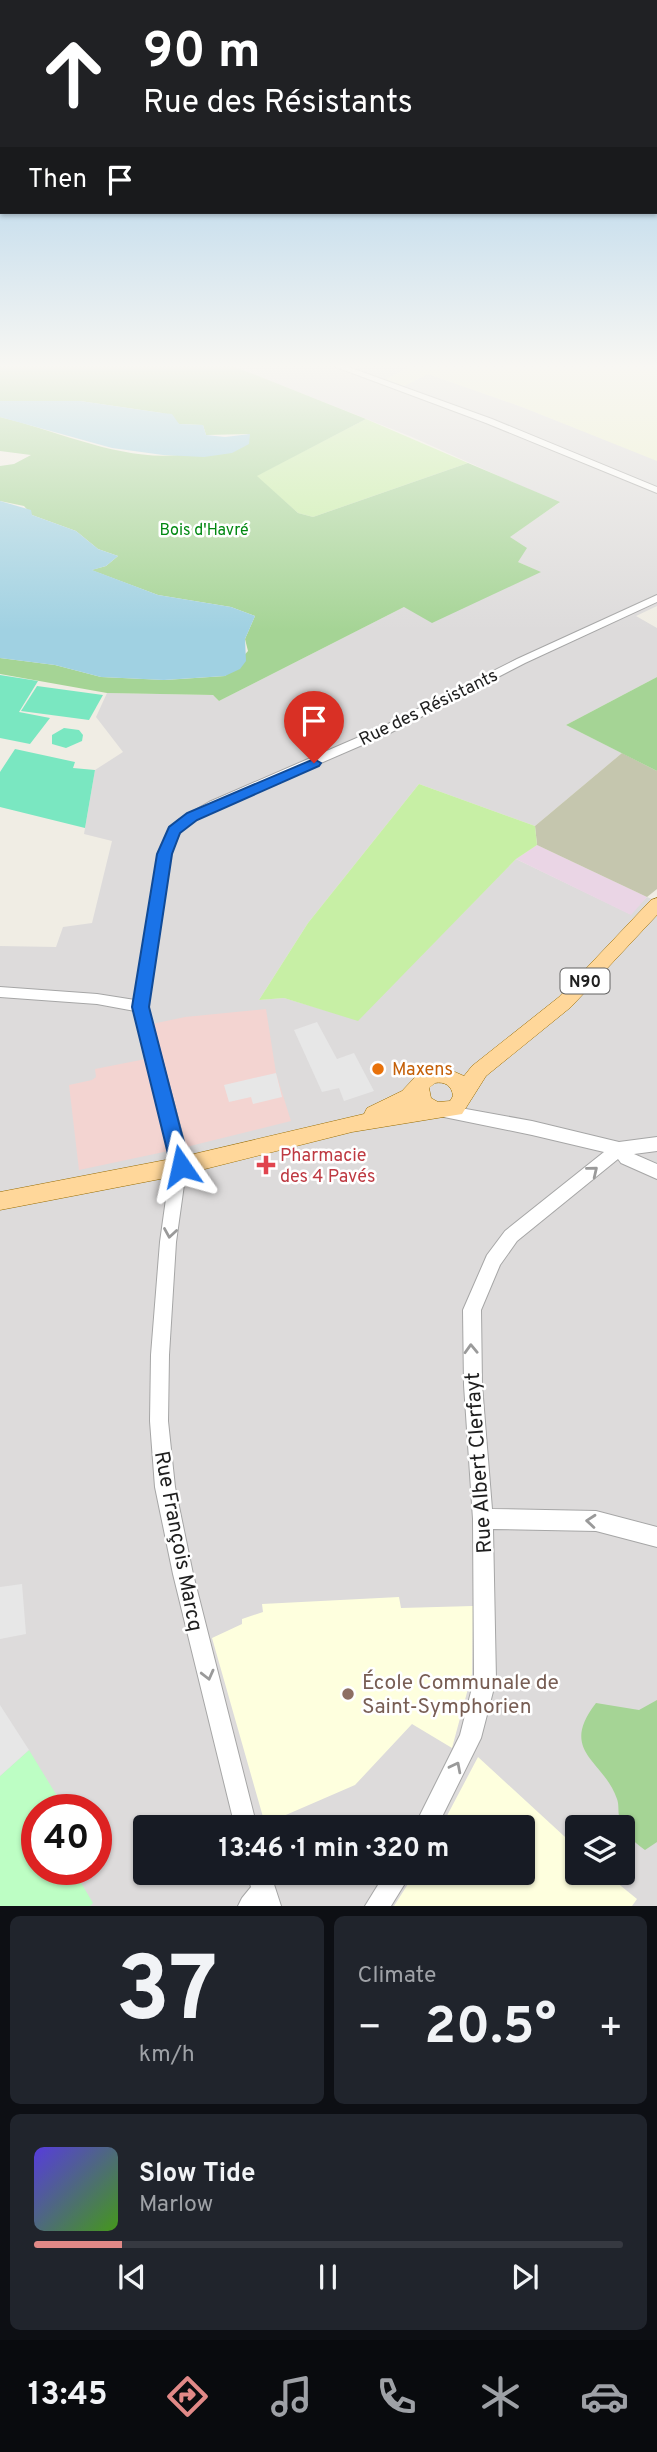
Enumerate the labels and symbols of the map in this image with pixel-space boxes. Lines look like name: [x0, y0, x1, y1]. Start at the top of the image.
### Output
park label: Bois d'Havré: [159, 521, 249, 541]
street label: Rue des Résistants: [355, 665, 502, 752]
pin: [284, 691, 344, 763]
road number: N90: [560, 968, 610, 993]
place label: Maxens: [392, 1059, 453, 1082]
marker: Maxens: [370, 1061, 386, 1077]
position arrow: [144, 1129, 218, 1203]
place label: Pharmacie des 4 Pavés: [280, 1145, 375, 1189]
marker: Pharmacie des 4 Pavés: [258, 1157, 274, 1173]
one-way arrow: [585, 1167, 597, 1180]
one-way arrow: [163, 1227, 178, 1239]
one-way arrow: [464, 1343, 479, 1354]
street label: Rue Albert Clerfayt: [460, 1371, 499, 1554]
street label: Rue François Marcq: [147, 1449, 208, 1634]
one-way arrow: [585, 1514, 596, 1529]
one-way arrow: [199, 1669, 214, 1681]
place label: École Communale de Saint-Symphorien: [362, 1669, 559, 1721]
marker: École Communale de Saint-Symphorien: [340, 1686, 356, 1702]
one-way arrow: [448, 1762, 462, 1774]
speed limit sign: 40: [21, 1794, 112, 1885]

